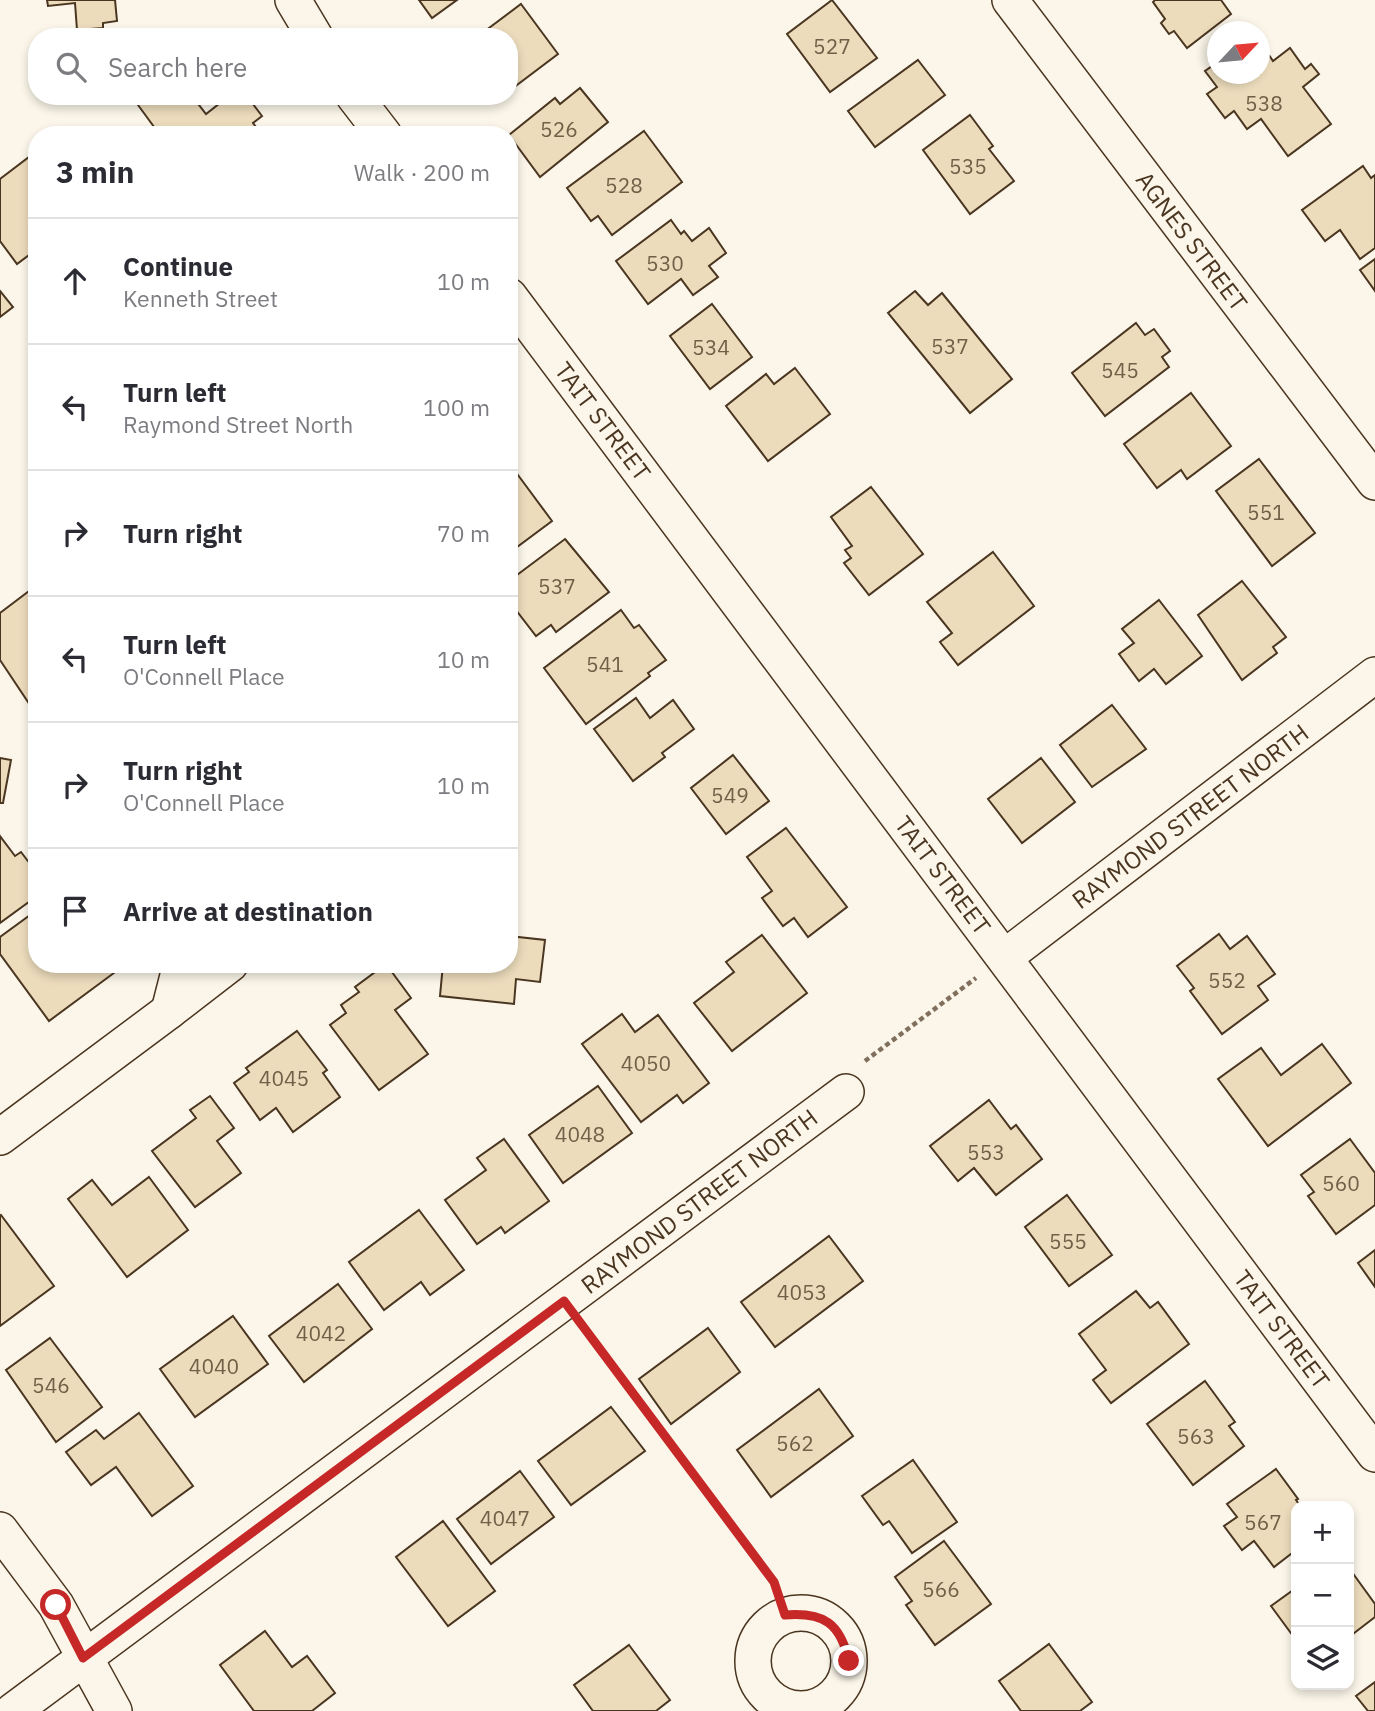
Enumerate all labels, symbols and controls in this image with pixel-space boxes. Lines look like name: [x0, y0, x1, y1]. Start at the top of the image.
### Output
north arrow: [1207, 21, 1270, 84]
search box: [28, 28, 518, 105]
house number: 527: [813, 32, 851, 60]
icon: search: [52, 48, 90, 86]
text: Search here: [108, 50, 247, 84]
house number: 538: [1245, 89, 1283, 117]
house number: 526: [540, 115, 578, 143]
text: 3 min: [56, 152, 134, 191]
house number: 535: [949, 152, 987, 180]
text: Walk · 200 m: [354, 157, 490, 187]
street label: AGNES STREET: [1129, 165, 1255, 317]
house number: 528: [605, 171, 643, 199]
text: Continue: [123, 249, 233, 283]
house number: 530: [646, 249, 684, 277]
icon: ahead: [56, 262, 94, 300]
text: 10 m: [437, 266, 490, 296]
text: Kenneth Street: [123, 283, 278, 313]
house number: 537: [931, 332, 969, 360]
house number: 534: [692, 333, 730, 361]
street label: TAIT STREET: [548, 355, 658, 487]
house number: 545: [1101, 356, 1139, 384]
text: Turn left: [123, 375, 226, 409]
icon: left: [56, 388, 94, 426]
text: 100 m: [423, 392, 490, 422]
text: Raymond Street North: [123, 409, 353, 439]
house number: 551: [1247, 498, 1285, 526]
icon: right: [56, 514, 94, 552]
text: Turn right: [123, 516, 242, 550]
text: 70 m: [437, 518, 490, 548]
house number: 537: [538, 572, 576, 600]
text: Turn left: [123, 627, 226, 661]
icon: left: [56, 640, 94, 678]
text: 10 m: [437, 644, 490, 674]
house number: 541: [586, 650, 624, 678]
text: O'Connell Place: [123, 661, 285, 691]
street label: RAYMOND STREET NORTH: [1065, 716, 1315, 916]
text: Turn right: [123, 753, 242, 787]
icon: right: [56, 766, 94, 804]
text: 10 m: [437, 770, 490, 800]
house number: 549: [711, 781, 749, 809]
text: O'Connell Place: [123, 787, 285, 817]
street label: TAIT STREET: [888, 809, 998, 941]
icon: arrive: [56, 892, 94, 930]
text: Arrive at destination: [123, 894, 373, 928]
house number: 552: [1208, 966, 1246, 994]
house number: 4050: [621, 1049, 671, 1077]
house number: 4045: [259, 1064, 309, 1092]
street label: RAYMOND STREET NORTH: [574, 1101, 824, 1301]
house number: 4048: [555, 1120, 605, 1148]
house number: 553: [967, 1138, 1005, 1166]
house number: 560: [1322, 1169, 1360, 1197]
house number: 555: [1049, 1227, 1087, 1255]
street label: TAIT STREET: [1227, 1263, 1337, 1395]
house number: 4053: [777, 1278, 827, 1306]
house number: 4042: [296, 1319, 346, 1347]
house number: 4040: [189, 1352, 239, 1380]
house number: 546: [32, 1371, 70, 1399]
house number: 563: [1177, 1422, 1215, 1450]
house number: 562: [776, 1429, 814, 1457]
map controls: [1291, 1501, 1354, 1690]
button: +: [1291, 1501, 1354, 1564]
house number: 4047: [480, 1504, 530, 1532]
house number: 567: [1244, 1508, 1282, 1536]
button: −: [1291, 1564, 1354, 1627]
house number: 566: [922, 1575, 960, 1603]
route start: [40, 1589, 71, 1620]
button: layers: [1291, 1627, 1354, 1690]
route end: [833, 1645, 864, 1676]

